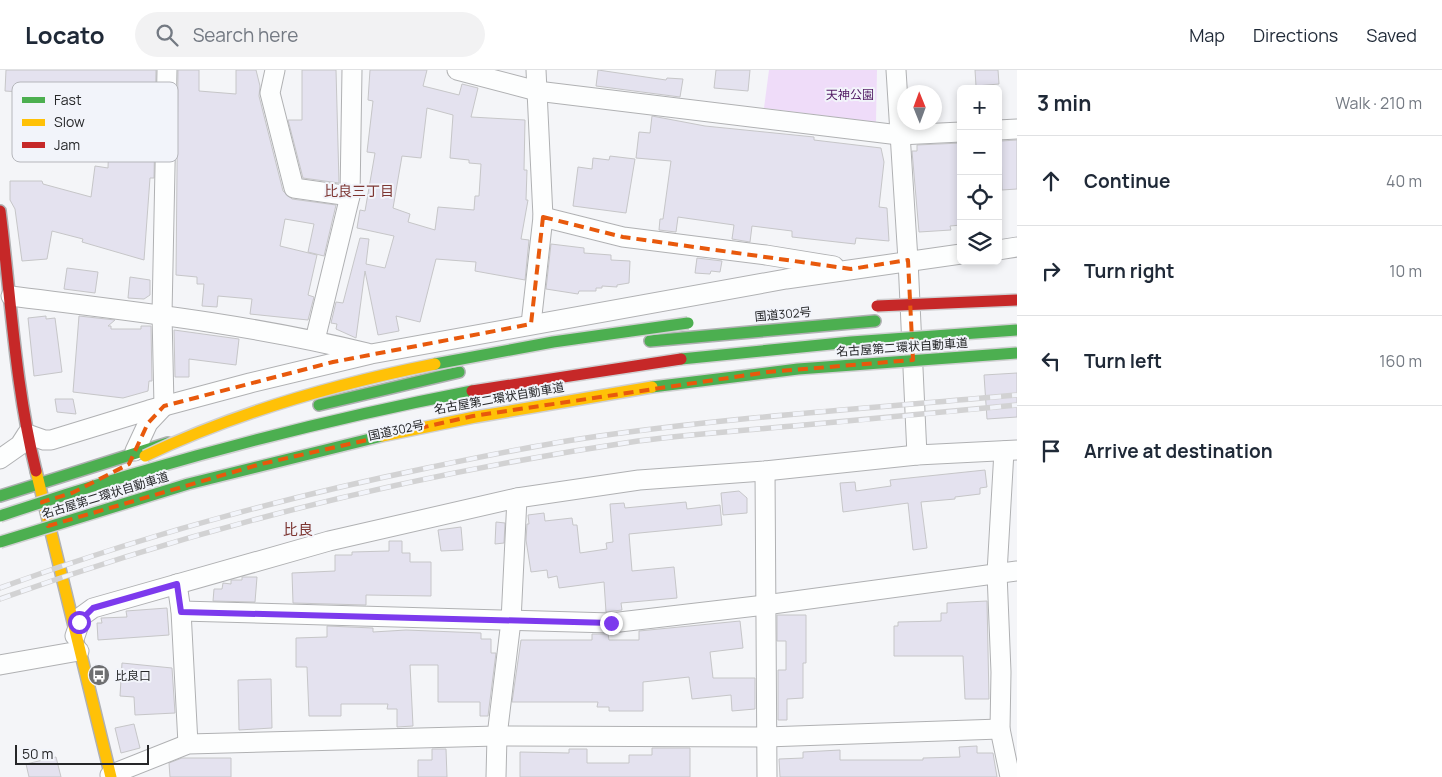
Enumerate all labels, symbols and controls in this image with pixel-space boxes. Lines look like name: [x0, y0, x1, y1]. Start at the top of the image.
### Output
search box: [135, 12, 485, 57]
text: Locato: [25, 18, 105, 51]
icon: search: [153, 21, 181, 49]
text: Search here: [193, 22, 298, 48]
text: Map: [1189, 23, 1225, 47]
text: Directions: [1253, 23, 1338, 47]
text: Saved: [1366, 23, 1417, 47]
legend: [12, 82, 178, 162]
north arrow: [897, 85, 942, 130]
map controls: [957, 85, 1002, 265]
button: +: [957, 85, 1002, 130]
park label: 天神公園: [826, 86, 874, 103]
text: 3 min: [1037, 89, 1091, 117]
text: Fast: [54, 90, 82, 109]
text: Walk · 210 m: [1335, 92, 1422, 114]
text: Slow: [54, 112, 85, 131]
button: −: [957, 130, 1002, 175]
text: Jam: [54, 135, 80, 154]
icon: ahead: [1037, 167, 1065, 195]
text: Continue: [1084, 168, 1170, 194]
text: 40 m: [1386, 170, 1422, 192]
button: locate: [957, 175, 1002, 220]
district label: 比良三丁目: [324, 181, 394, 200]
button: layers: [957, 220, 1002, 265]
icon: right: [1037, 257, 1065, 285]
text: Turn right: [1084, 258, 1174, 284]
text: 10 m: [1389, 260, 1422, 282]
street label: 国道302号: [754, 303, 812, 325]
street label: 名古屋第二環状自動車道: [836, 334, 968, 360]
icon: left: [1037, 347, 1065, 375]
text: Turn left: [1084, 348, 1162, 374]
text: 160 m: [1379, 350, 1422, 372]
street label: 名古屋第二環状自動車道: [433, 378, 565, 418]
street label: 国道302号: [366, 416, 426, 444]
icon: arrive: [1037, 437, 1065, 465]
text: Arrive at destination: [1084, 438, 1273, 464]
street label: 名古屋第二環状自動車道: [39, 468, 171, 522]
district label: 比良: [283, 519, 313, 540]
route start: [68, 611, 91, 634]
route end: [600, 612, 623, 635]
bus stop icon: 比良口: [87, 663, 111, 687]
place label: 比良口: [115, 667, 151, 684]
scale bar: [15, 742, 149, 765]
text: 50 m: [22, 744, 53, 763]

